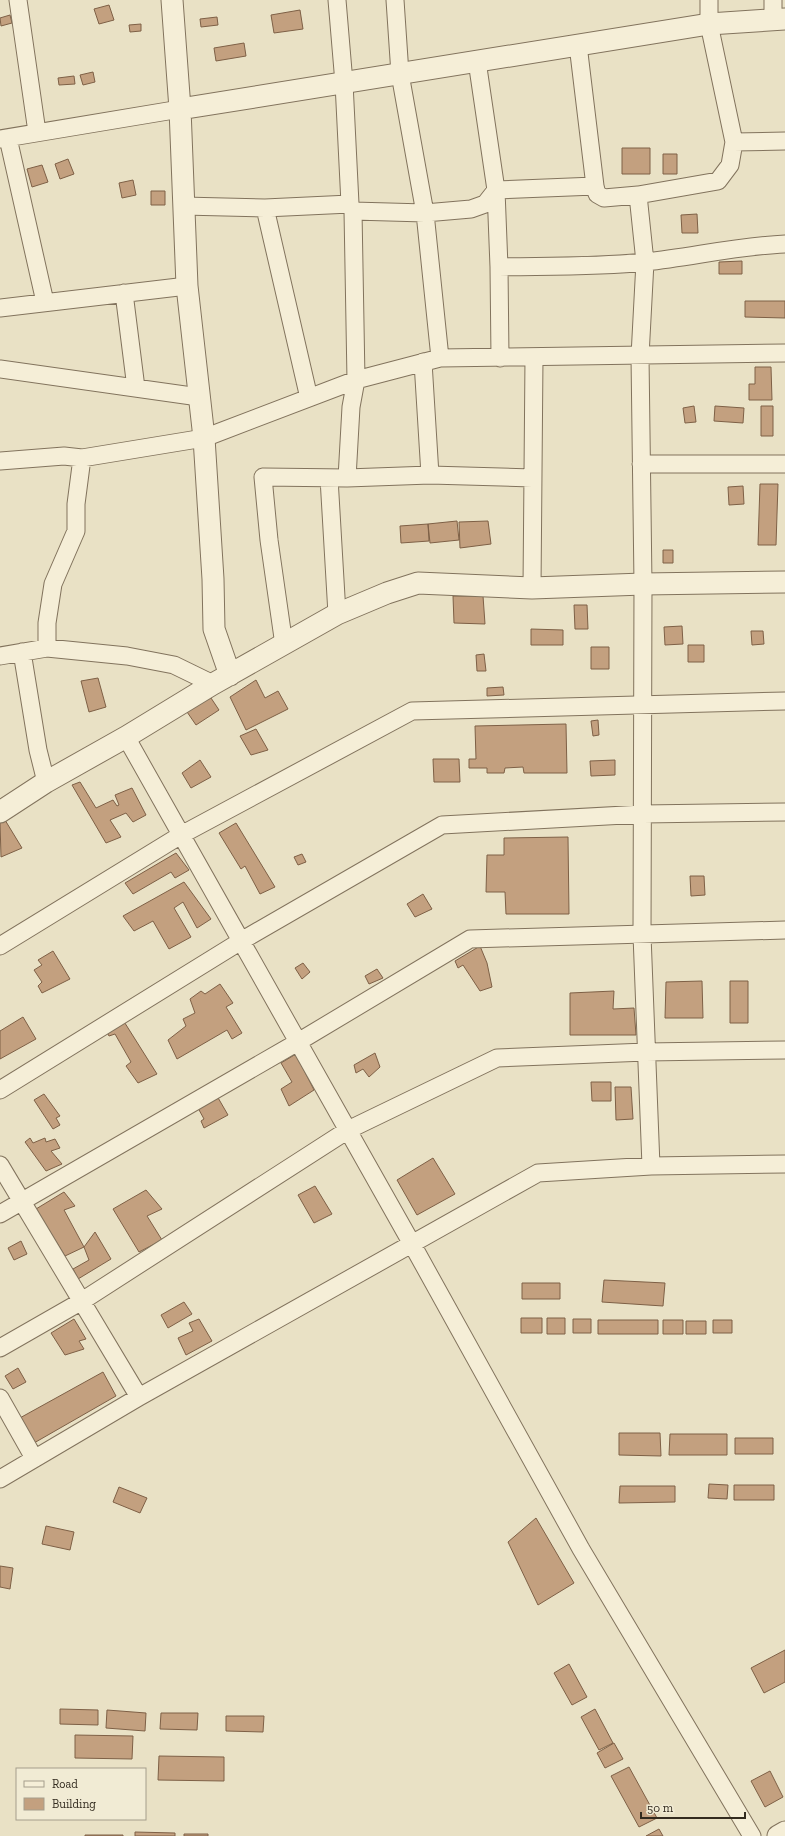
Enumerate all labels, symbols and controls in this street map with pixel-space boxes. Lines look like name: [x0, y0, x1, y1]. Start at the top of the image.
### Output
legend: [16, 1768, 146, 1820]
text: Road: [52, 1777, 78, 1791]
scale bar: [641, 1794, 745, 1820]
text: Building: [52, 1797, 96, 1811]
text: 50 m: [647, 1801, 674, 1815]

